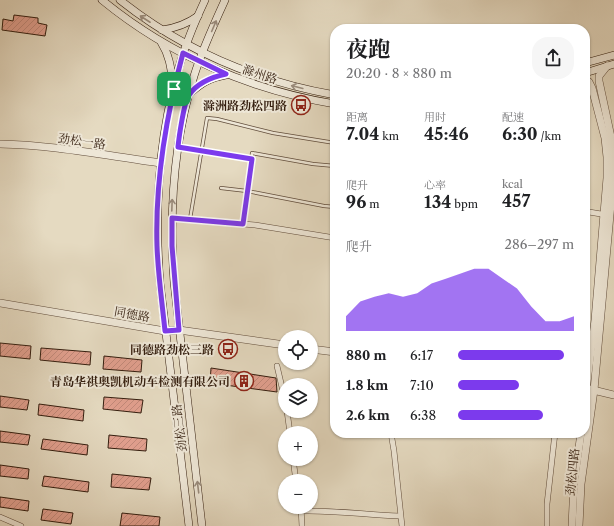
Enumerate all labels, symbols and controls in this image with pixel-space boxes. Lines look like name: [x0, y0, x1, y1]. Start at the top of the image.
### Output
one-way arrow: [139, 14, 151, 22]
one-way arrow: [210, 21, 218, 33]
text: 夜跑: [346, 36, 390, 63]
button: share: [532, 37, 574, 79]
street label: 滁州路: [241, 61, 279, 87]
text: 20:20 · 8 × 880 m: [346, 65, 452, 81]
pin: [157, 72, 191, 106]
icon: arrive: [163, 78, 185, 100]
one-way arrow: [291, 83, 304, 91]
bus stop icon: 滁洲路劲松四路: [290, 94, 312, 116]
place label: 滁洲路劲松四路: [203, 98, 287, 113]
text: 距离: [346, 110, 368, 124]
text: 用时: [424, 110, 446, 124]
text: 配速: [502, 110, 524, 124]
text: 7.04: [346, 124, 379, 144]
text: 45:46: [424, 124, 469, 144]
text: 6:30: [502, 124, 538, 144]
text: km: [379, 129, 399, 143]
text: /km: [538, 129, 561, 143]
street label: 劲松一路: [57, 130, 107, 152]
text: kcal: [502, 177, 523, 191]
text: 爬升: [346, 178, 368, 192]
text: 心率: [424, 178, 446, 192]
text: 457: [502, 191, 530, 211]
text: 96: [346, 192, 366, 212]
text: 134: [424, 192, 451, 212]
text: m: [366, 197, 380, 211]
text: bpm: [451, 197, 478, 211]
one-way arrow: [169, 199, 176, 212]
text: 286–297 m: [504, 236, 574, 252]
text: 爬升: [346, 238, 372, 254]
street label: 同德路: [113, 303, 151, 325]
map controls: [278, 330, 318, 514]
button: locate: [278, 330, 318, 370]
bus stop icon: 同德路劲松三路: [217, 338, 239, 360]
place label: 同德路劲松三路: [130, 342, 214, 357]
text: 880 m: [346, 347, 387, 363]
text: 6:17: [410, 347, 433, 363]
building icon: 青岛华祺奥凯机动车检测有限公司: [233, 370, 255, 392]
place label: 青岛华祺奥凯机动车检测有限公司: [50, 374, 230, 389]
text: 1.8 km: [346, 377, 388, 393]
text: 7:10: [410, 377, 434, 393]
button: layers: [278, 378, 318, 418]
street label: 劲松三路: [169, 403, 189, 453]
text: 2.6 km: [346, 407, 390, 423]
text: 6:38: [410, 407, 436, 423]
button: +: [278, 426, 318, 466]
street label: 劲松四路: [562, 447, 582, 497]
button: −: [278, 474, 318, 514]
one-way arrow: [194, 481, 201, 494]

